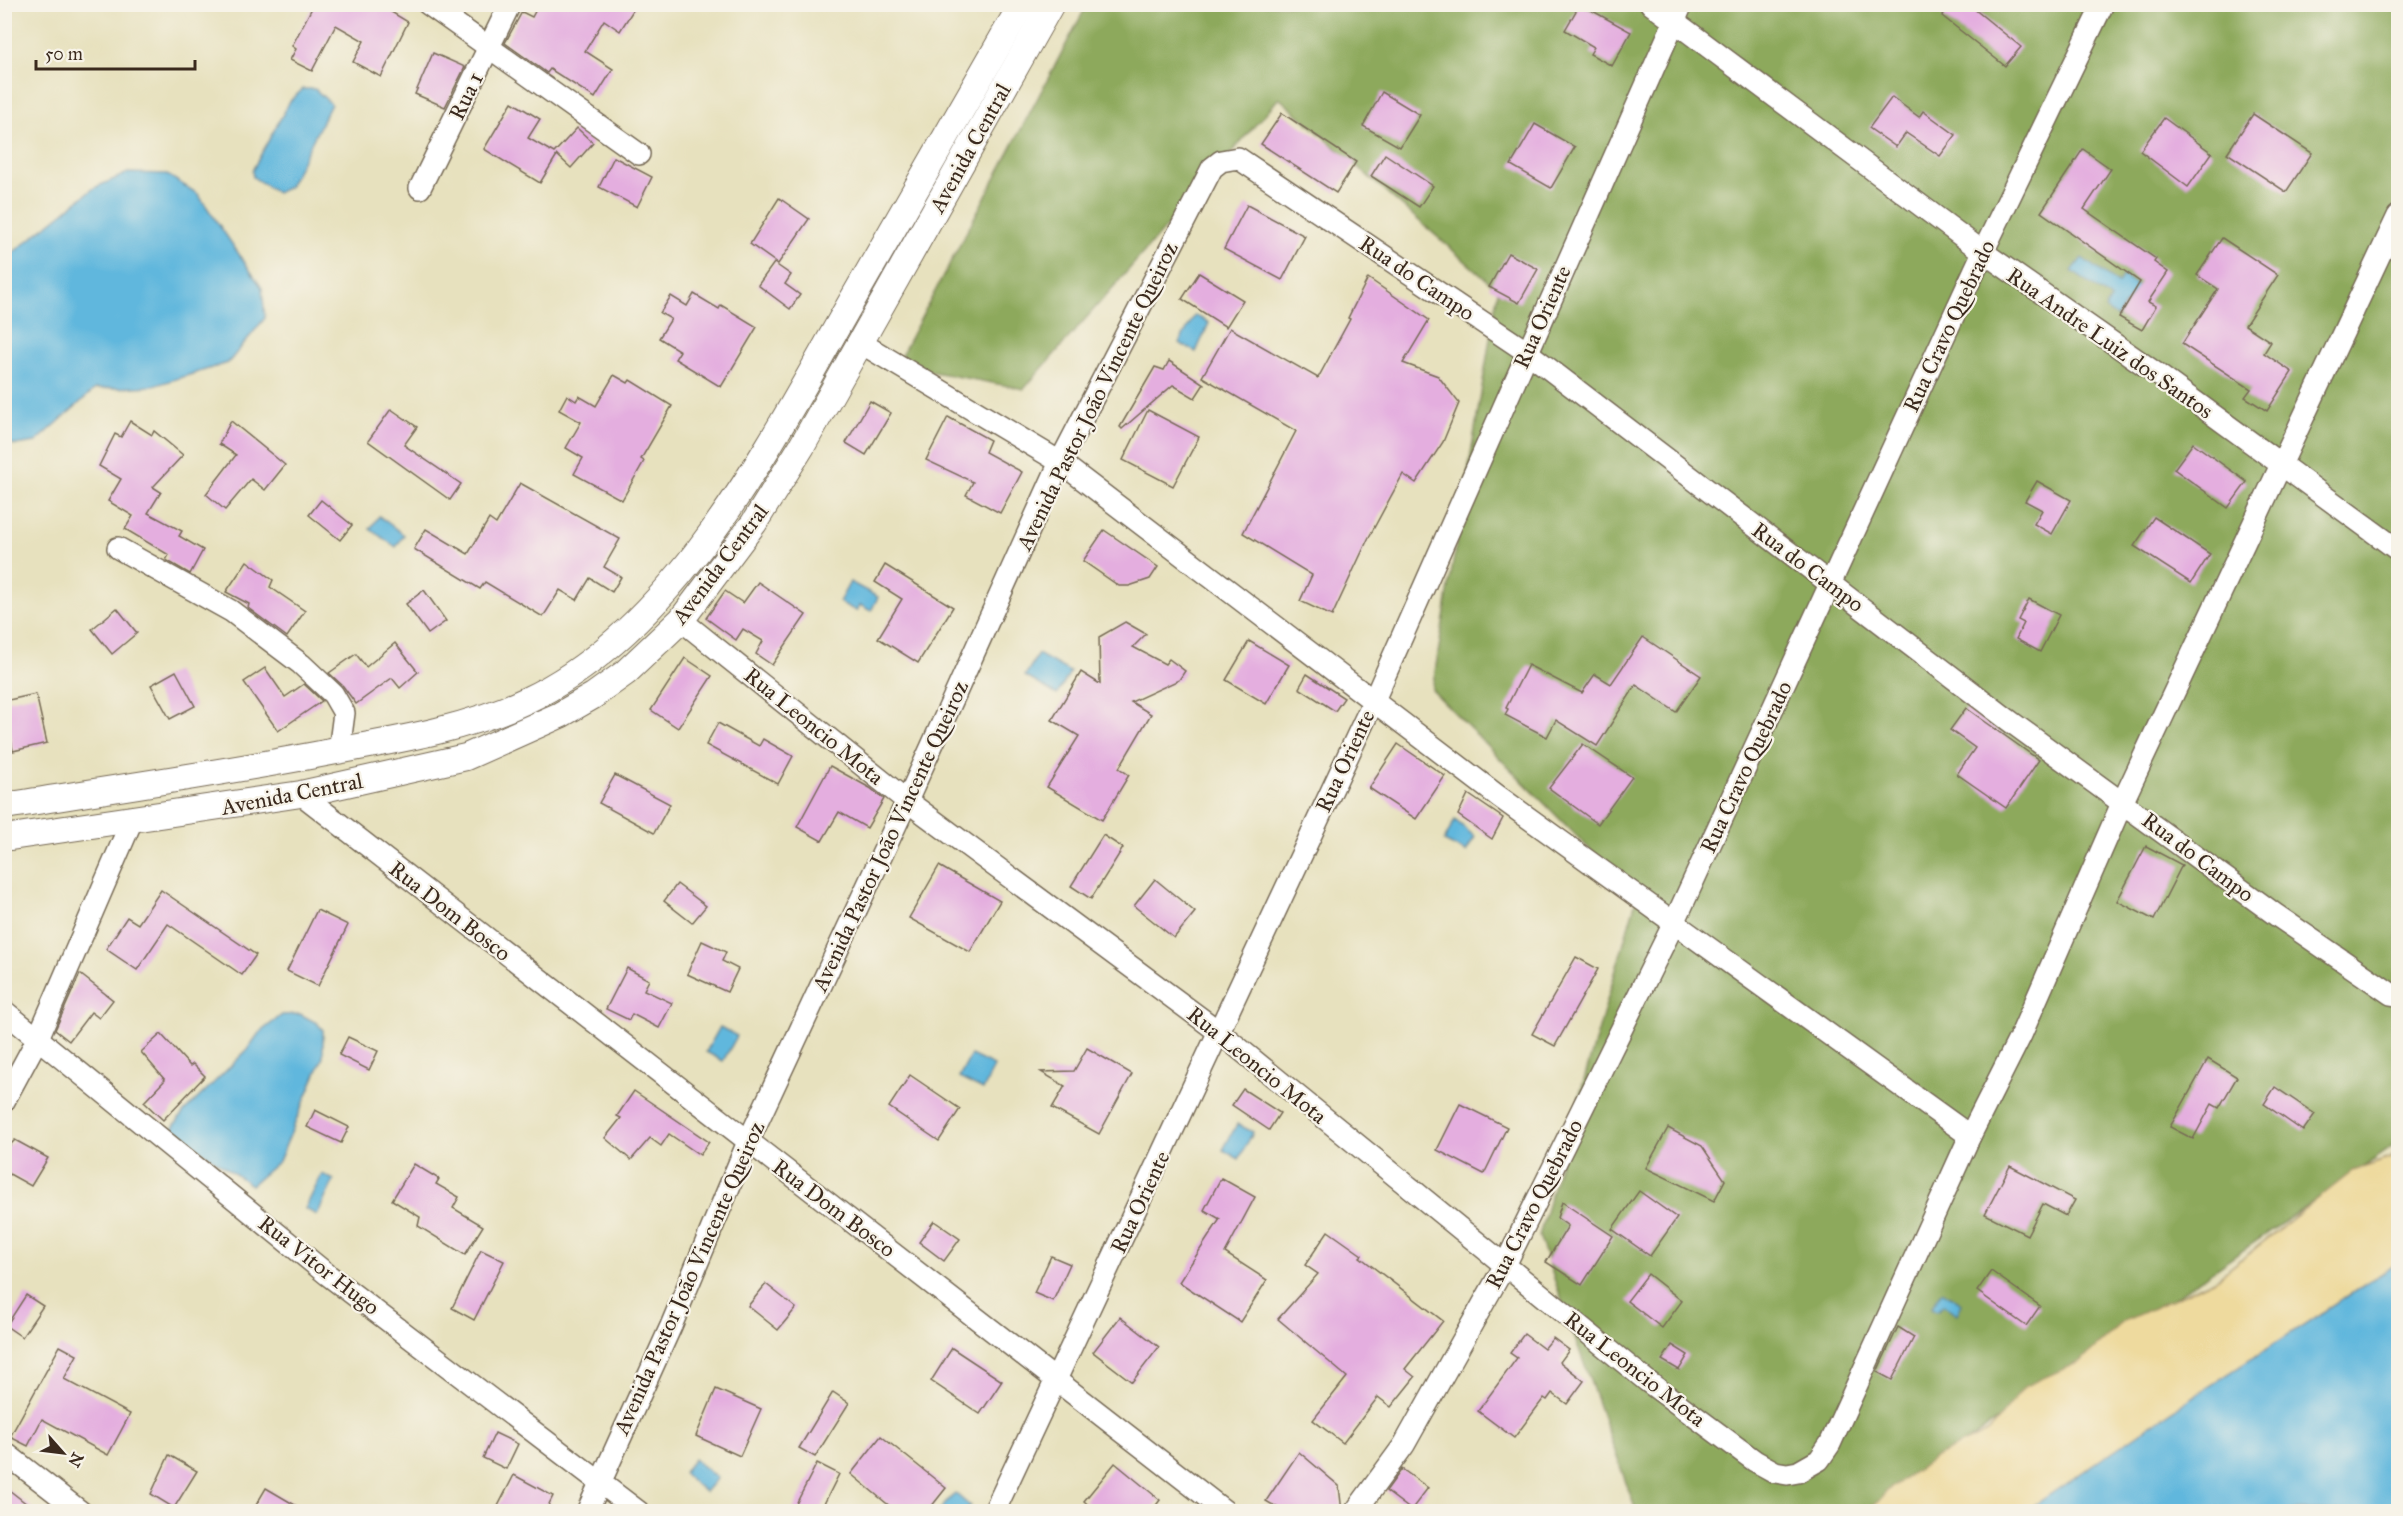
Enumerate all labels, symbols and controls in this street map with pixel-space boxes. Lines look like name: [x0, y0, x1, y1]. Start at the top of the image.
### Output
scale bar: [36, 33, 195, 71]
text: 50 m: [45, 43, 83, 65]
street label: Rua 1: [443, 68, 489, 124]
street label: Avenida Central: [923, 79, 1017, 218]
street label: Rua do Campo: [1354, 230, 1480, 326]
street label: Rua Cravo Quebrado: [1897, 236, 2001, 416]
street label: Avenida Pastor João Vincente Queiroz: [1010, 237, 1184, 556]
street label: Rua Oriente: [1507, 261, 1577, 373]
street label: Rua Andre Luiz dos Santos: [2002, 262, 2218, 424]
street label: Avenida Central: [665, 499, 774, 630]
street label: Rua do Campo: [1747, 516, 1869, 618]
street label: Rua Leoncio Mota: [739, 662, 890, 791]
street label: Avenida Pastor João Vincente Queiroz: [805, 676, 974, 997]
street label: Rua Cravo Quebrado: [1694, 677, 1798, 857]
street label: Rua Oriente: [1310, 705, 1380, 817]
street label: Avenida Central: [218, 767, 365, 821]
street label: Rua do Campo: [2137, 806, 2259, 908]
street label: Rua Dom Bosco: [384, 855, 516, 967]
street label: Rua Leoncio Mota: [1182, 1001, 1333, 1130]
street label: Rua Cravo Quebrado: [1480, 1115, 1588, 1293]
street label: Avenida Pastor João Vincente Queiroz: [607, 1117, 770, 1440]
street label: Rua Oriente: [1105, 1146, 1175, 1258]
street label: Rua Dom Bosco: [767, 1153, 901, 1263]
street label: Rua Vitor Hugo: [253, 1209, 385, 1321]
street label: Rua Leoncio Mota: [1559, 1306, 1711, 1433]
north arrow: [33, 1423, 93, 1483]
text: N: [64, 1449, 87, 1471]

